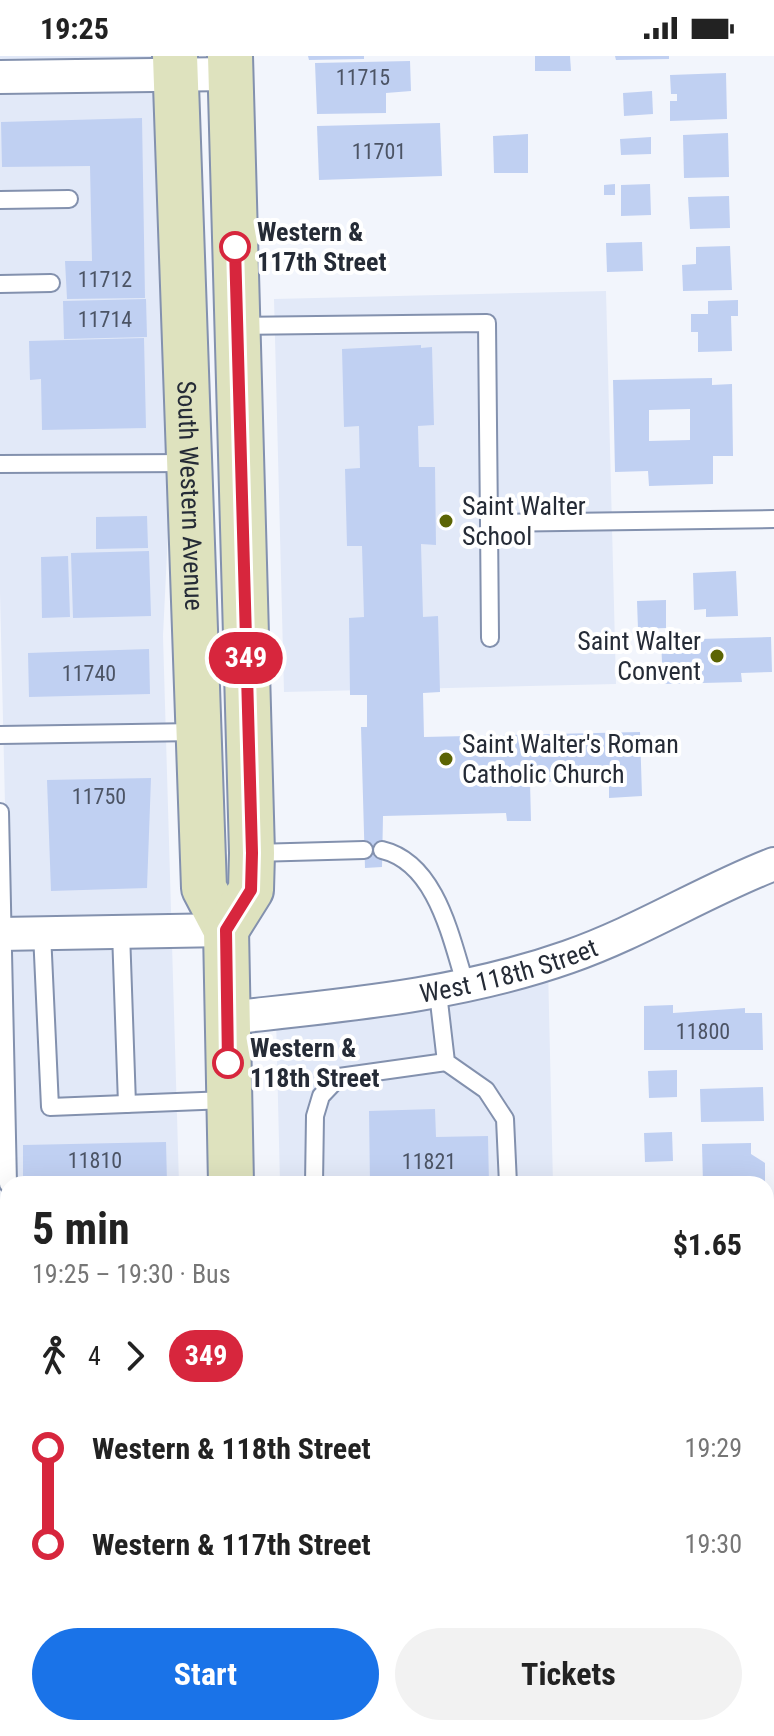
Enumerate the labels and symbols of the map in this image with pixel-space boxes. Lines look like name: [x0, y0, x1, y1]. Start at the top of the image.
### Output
house number: 11715: [336, 65, 390, 90]
house number: 11701: [352, 139, 406, 164]
place label: Western & 117th Street: [257, 217, 386, 277]
marker: Western & 117th Street: [220, 232, 250, 262]
house number: 11712: [78, 267, 132, 292]
house number: 11714: [78, 307, 132, 332]
street label: South Western Avenue: [171, 380, 209, 611]
place label: Saint Walter School: [462, 491, 586, 551]
marker: Saint Walter School: [437, 512, 455, 530]
place label: Saint Walter Convent: [577, 626, 701, 686]
line badge: 349: [200, 632, 292, 684]
marker: Saint Walter Convent: [708, 647, 726, 665]
house number: 11740: [62, 661, 116, 686]
place label: Saint Walter's Roman Catholic Church: [462, 729, 679, 789]
marker: Saint Walter's Roman Catholic Church: [437, 750, 455, 768]
house number: 11750: [72, 784, 126, 809]
street label: West 118th Street: [417, 932, 602, 1009]
house number: 11800: [676, 1019, 730, 1044]
place label: Western & 118th Street: [250, 1033, 379, 1093]
marker: Western & 118th Street: [213, 1048, 243, 1078]
house number: 11810: [68, 1148, 122, 1173]
house number: 11821: [402, 1149, 456, 1174]

